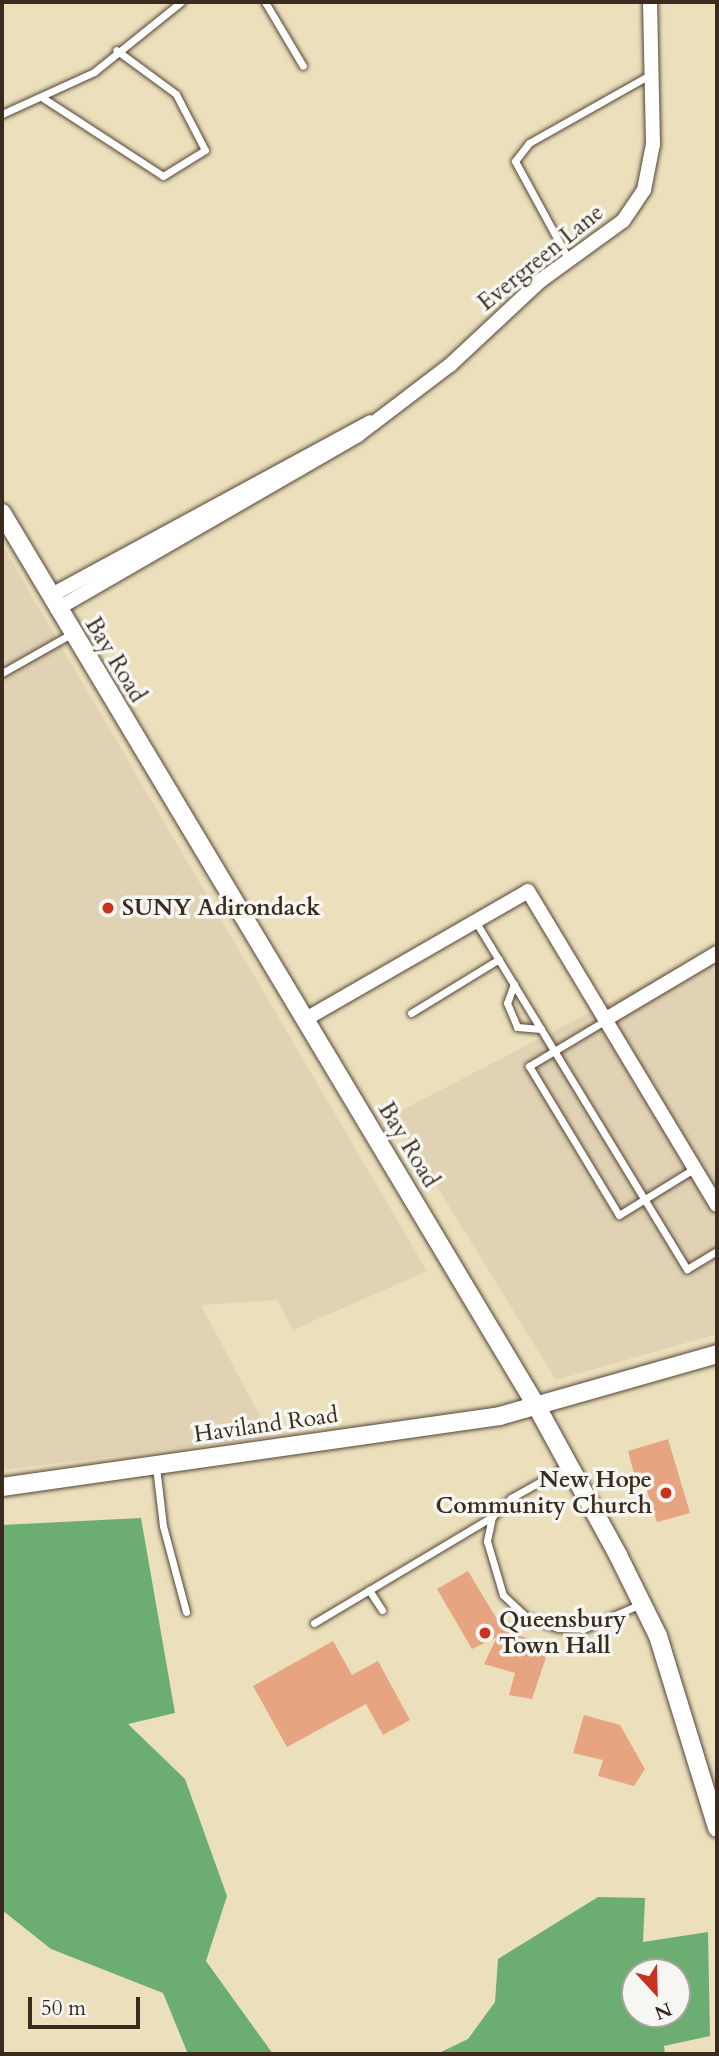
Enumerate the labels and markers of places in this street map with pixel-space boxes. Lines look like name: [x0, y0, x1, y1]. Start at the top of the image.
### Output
place label: SUNY Adirondack: [122, 894, 321, 922]
marker: SUNY Adirondack: [100, 900, 116, 916]
place label: New Hope Community Church: [436, 1466, 652, 1520]
marker: New Hope Community Church: [658, 1485, 674, 1501]
place label: Queensbury Town Hall: [499, 1606, 626, 1660]
marker: Queensbury Town Hall: [477, 1625, 493, 1641]

